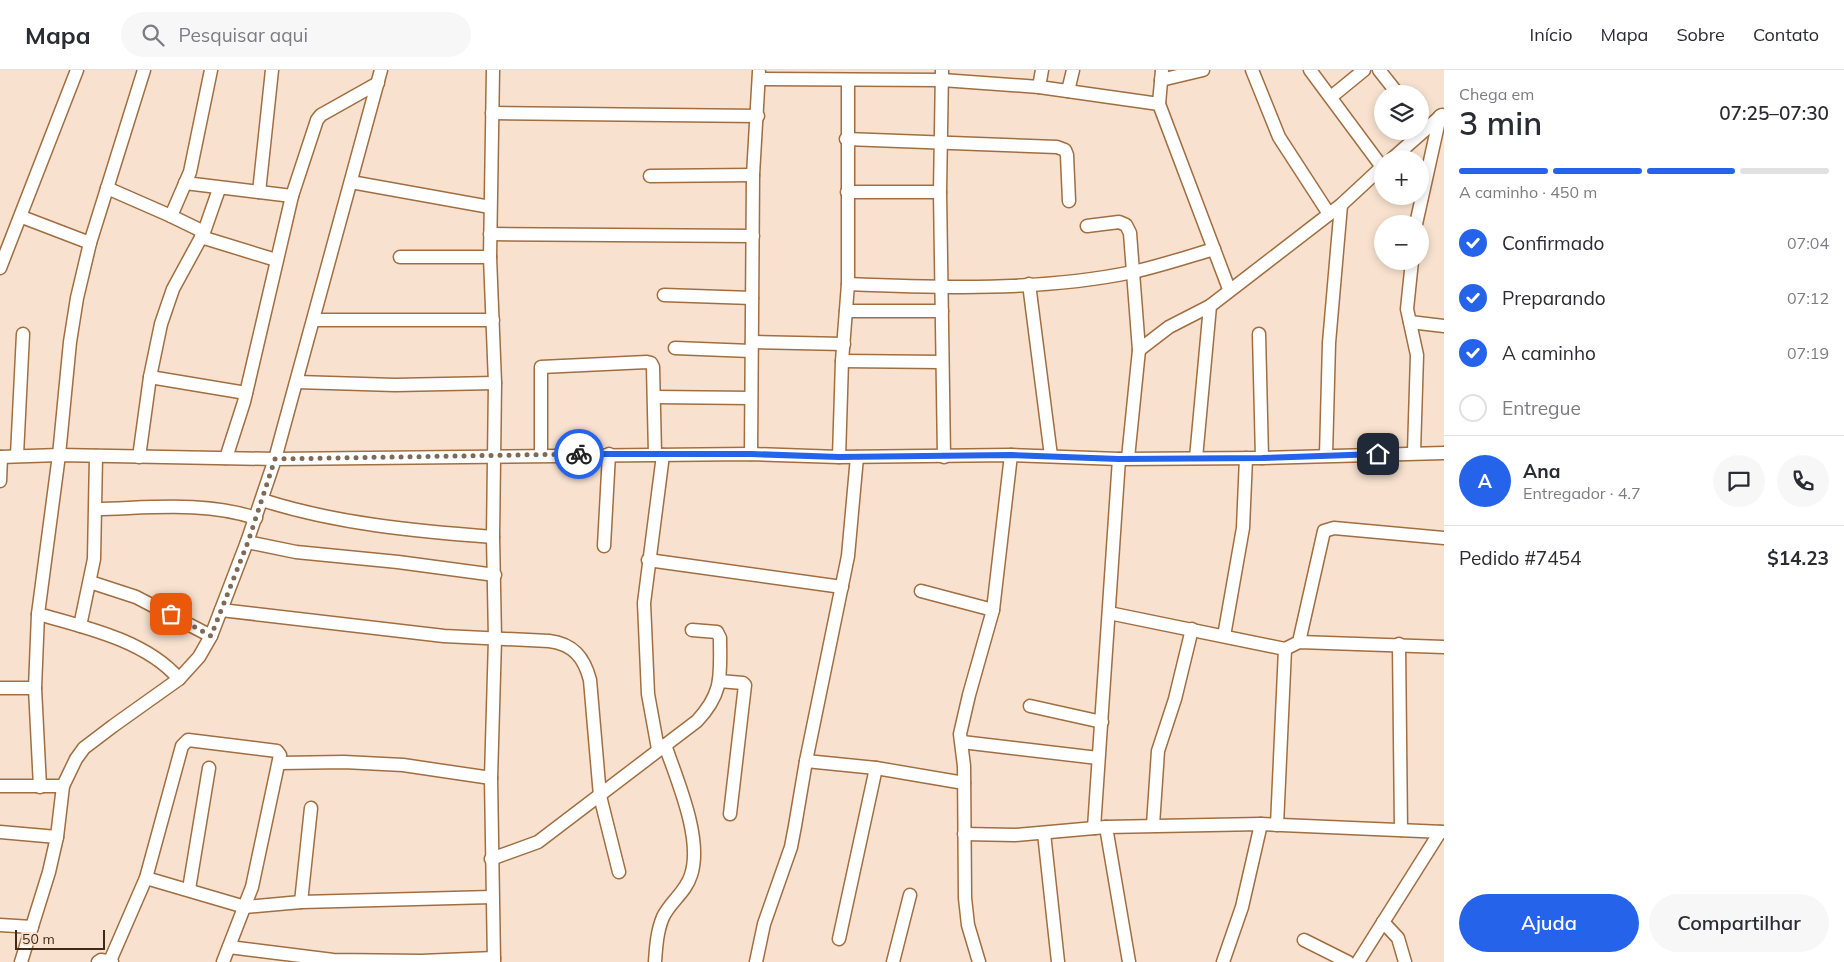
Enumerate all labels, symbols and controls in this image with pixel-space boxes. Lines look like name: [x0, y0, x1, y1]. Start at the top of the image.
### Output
search box: [121, 12, 471, 57]
text: Mapa: [25, 20, 91, 50]
icon: search: [139, 21, 167, 49]
text: Pesquisar aqui: [179, 23, 308, 47]
text: Início: [1530, 23, 1573, 46]
text: Mapa: [1601, 23, 1648, 46]
text: Sobre: [1676, 23, 1725, 46]
text: Contato: [1753, 23, 1819, 46]
text: Chega em: [1459, 84, 1534, 104]
map controls: [1374, 85, 1429, 270]
button: layers: [1374, 85, 1429, 140]
text: 07:25–07:30: [1719, 101, 1829, 125]
text: 3 min: [1459, 103, 1542, 143]
button: +: [1374, 150, 1429, 205]
text: A caminho · 450 m: [1459, 182, 1597, 202]
button: −: [1374, 215, 1429, 270]
icon: check: [1459, 229, 1487, 257]
text: Confirmado: [1502, 231, 1604, 255]
text: 07:04: [1787, 233, 1829, 253]
icon: check: [1459, 284, 1487, 312]
text: Preparando: [1502, 286, 1606, 310]
text: 07:12: [1787, 288, 1829, 308]
icon: check: [1459, 339, 1487, 367]
text: A caminho: [1502, 341, 1596, 365]
text: 07:19: [1787, 343, 1829, 363]
text: Entregue: [1502, 396, 1581, 420]
courier: [554, 429, 604, 479]
pin: [1357, 433, 1399, 475]
icon: bike: [565, 440, 593, 468]
icon: home: [1364, 440, 1392, 468]
button: chat: [1713, 455, 1765, 507]
button: phone: [1777, 455, 1829, 507]
text: Ana: [1523, 459, 1561, 483]
text: A: [1478, 469, 1492, 493]
text: Entregador · 4.7: [1523, 483, 1640, 503]
text: Pedido #7454: [1459, 546, 1581, 570]
text: $14.23: [1767, 546, 1829, 570]
pin: [150, 593, 192, 635]
icon: bag: [157, 600, 185, 628]
button: Ajuda: [1459, 894, 1639, 952]
button: Compartilhar: [1649, 894, 1829, 952]
scale bar: [15, 927, 105, 950]
text: 50 m: [22, 930, 55, 948]

